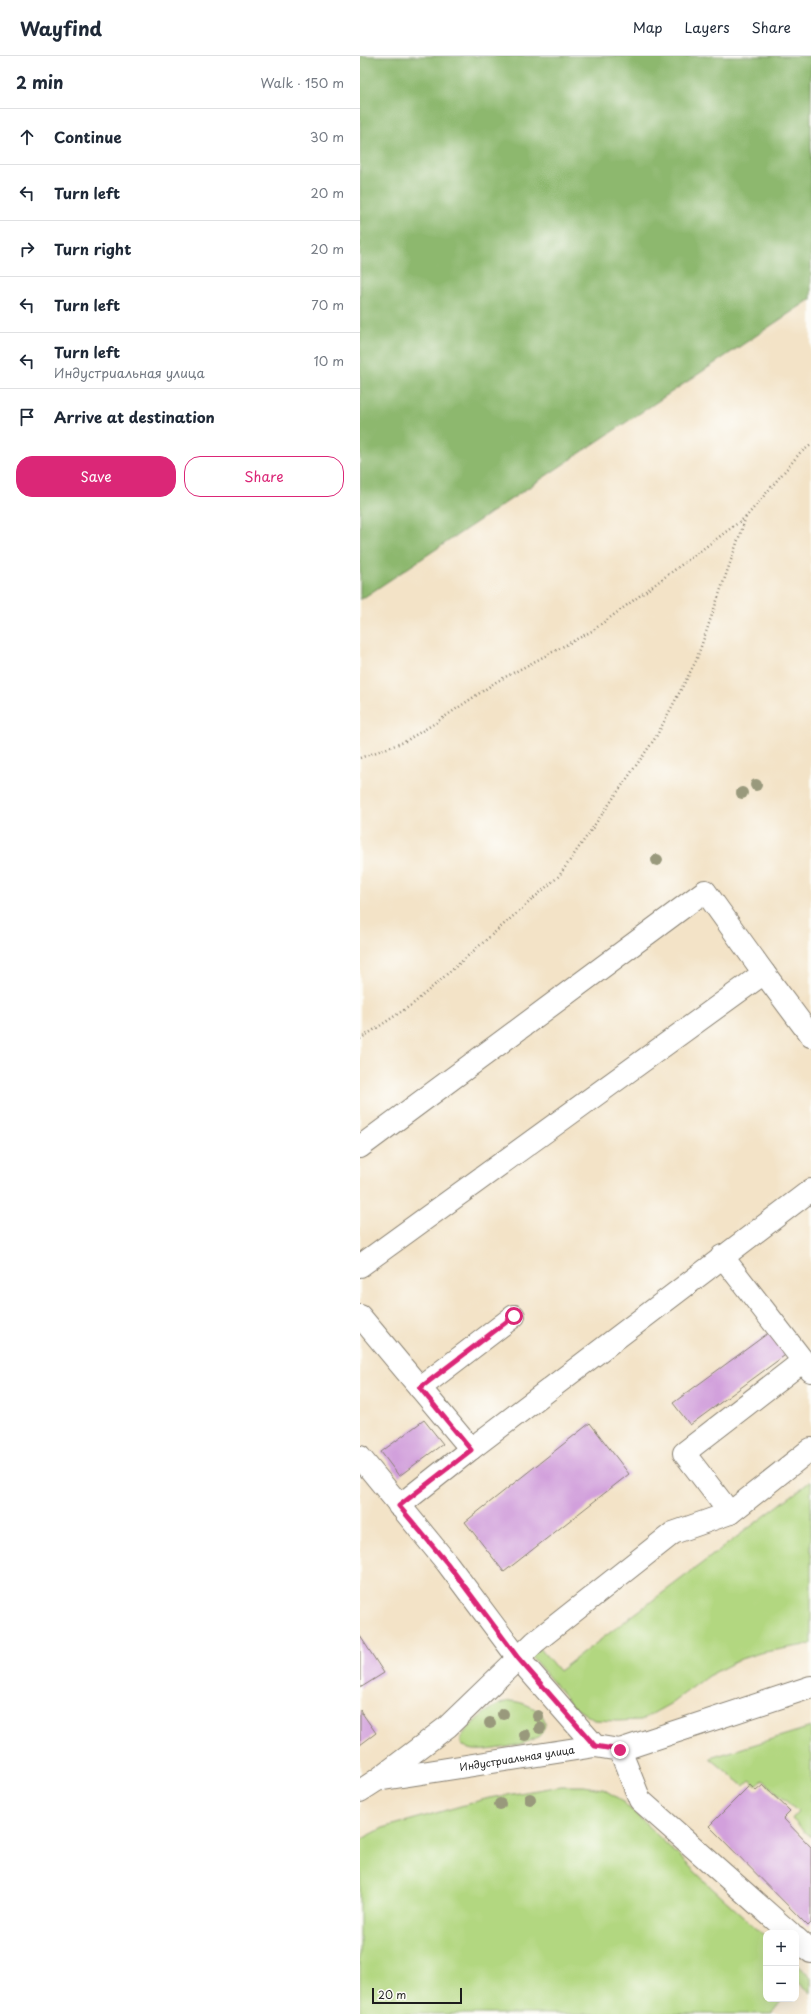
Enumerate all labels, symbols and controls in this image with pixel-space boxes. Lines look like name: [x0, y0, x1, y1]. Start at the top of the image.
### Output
text: Wayfind: [20, 14, 102, 42]
text: Map: [633, 17, 663, 38]
text: Layers: [685, 17, 730, 38]
text: Share: [752, 17, 791, 38]
text: 2 min: [16, 69, 63, 95]
text: Walk · 150 m: [260, 73, 344, 92]
text: Continue: [54, 125, 122, 148]
icon: ahead: [16, 126, 38, 148]
text: 30 m: [310, 127, 344, 146]
text: Turn left: [54, 181, 120, 204]
icon: left: [16, 182, 38, 204]
text: 20 m: [310, 183, 344, 202]
text: Turn right: [54, 237, 131, 260]
icon: right: [16, 238, 38, 260]
text: 20 m: [310, 239, 344, 258]
text: Turn left: [54, 293, 120, 316]
icon: left: [16, 294, 38, 316]
text: 70 m: [311, 295, 344, 314]
text: Turn left: [54, 340, 120, 363]
icon: left: [16, 350, 38, 372]
text: 10 m: [314, 351, 344, 370]
text: Индустриальная улица: [54, 363, 205, 382]
text: Arrive at destination: [54, 405, 215, 428]
icon: arrive: [16, 406, 38, 428]
button: Save: [16, 456, 176, 497]
button: Share: [184, 456, 344, 497]
route start: [505, 1307, 523, 1325]
street label: Индустриальная улица: [459, 1741, 576, 1774]
route end: [611, 1741, 629, 1759]
map controls: [763, 1930, 799, 2002]
button: +: [763, 1930, 799, 1966]
button: −: [763, 1966, 799, 2002]
scale bar: [372, 1986, 462, 2005]
text: 20 m: [378, 1986, 406, 2003]

